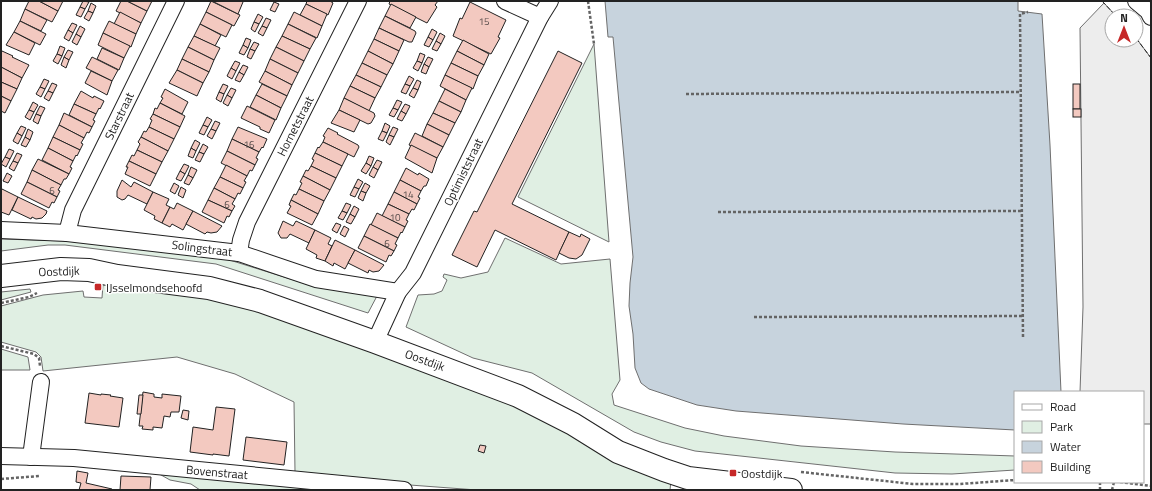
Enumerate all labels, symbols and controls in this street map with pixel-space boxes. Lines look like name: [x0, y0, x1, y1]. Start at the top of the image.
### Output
north arrow: [1104, 8, 1144, 48]
text: N: [1120, 10, 1128, 26]
house number: 15: [478, 14, 490, 29]
street label: Starstraat: [99, 88, 139, 143]
street label: Hornetstraat: [272, 92, 319, 159]
street label: Optimiststraat: [438, 134, 488, 209]
house number: 16: [243, 137, 255, 152]
house number: 6: [49, 183, 55, 198]
house number: 14: [402, 187, 414, 202]
house number: 6: [224, 197, 230, 212]
house number: 10: [389, 210, 401, 225]
street label: Solingstraat: [171, 235, 234, 261]
house number: 6: [384, 236, 390, 251]
street label: Oostdijk: [38, 261, 80, 281]
place label: IJsselmondsehoofd: [106, 278, 202, 297]
marker: IJsselmondsehoofd: [93, 282, 103, 292]
street label: Oostdijk: [402, 344, 448, 376]
legend: [1014, 391, 1144, 483]
text: Road: [1050, 397, 1076, 416]
text: Park: [1050, 417, 1073, 436]
text: Water: [1050, 437, 1081, 456]
text: Building: [1050, 457, 1091, 476]
street label: Bovenstraat: [185, 460, 249, 484]
place label: Oostdijk: [741, 464, 783, 483]
marker: Oostdijk: [728, 468, 738, 478]

